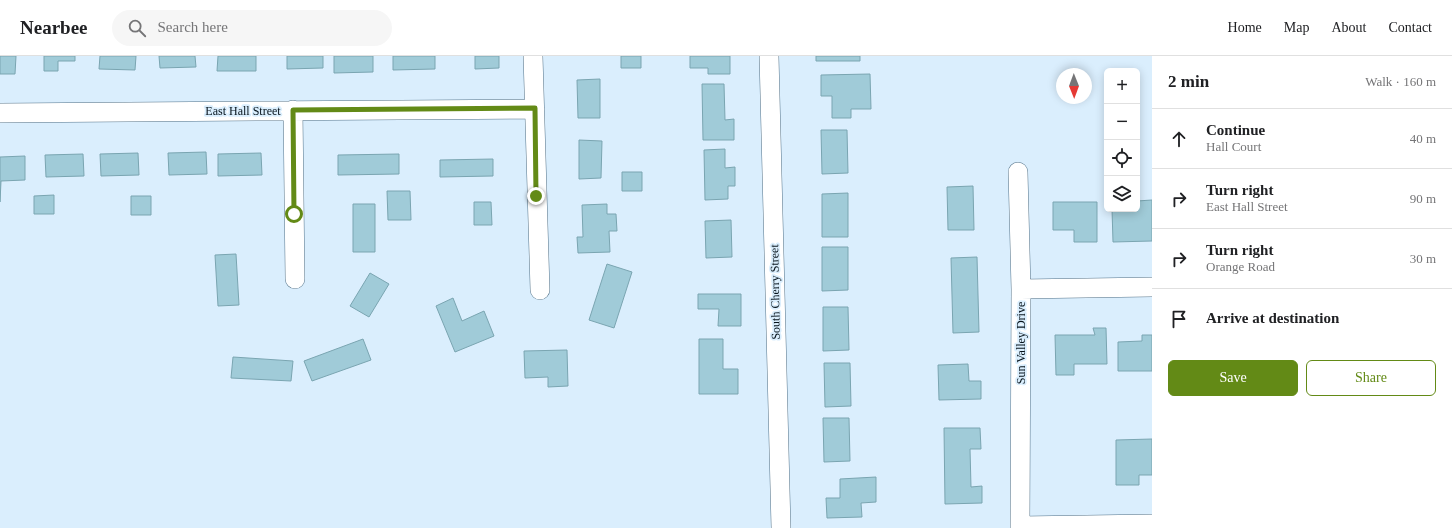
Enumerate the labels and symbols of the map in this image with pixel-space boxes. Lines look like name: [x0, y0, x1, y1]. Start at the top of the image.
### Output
north arrow: [1056, 68, 1092, 104]
street label: East Hall Street: [205, 104, 281, 118]
route end: [527, 187, 545, 205]
route start: [285, 205, 303, 223]
street label: South Cherry Street: [767, 244, 783, 340]
street label: Sun Valley Drive: [1014, 302, 1028, 384]

